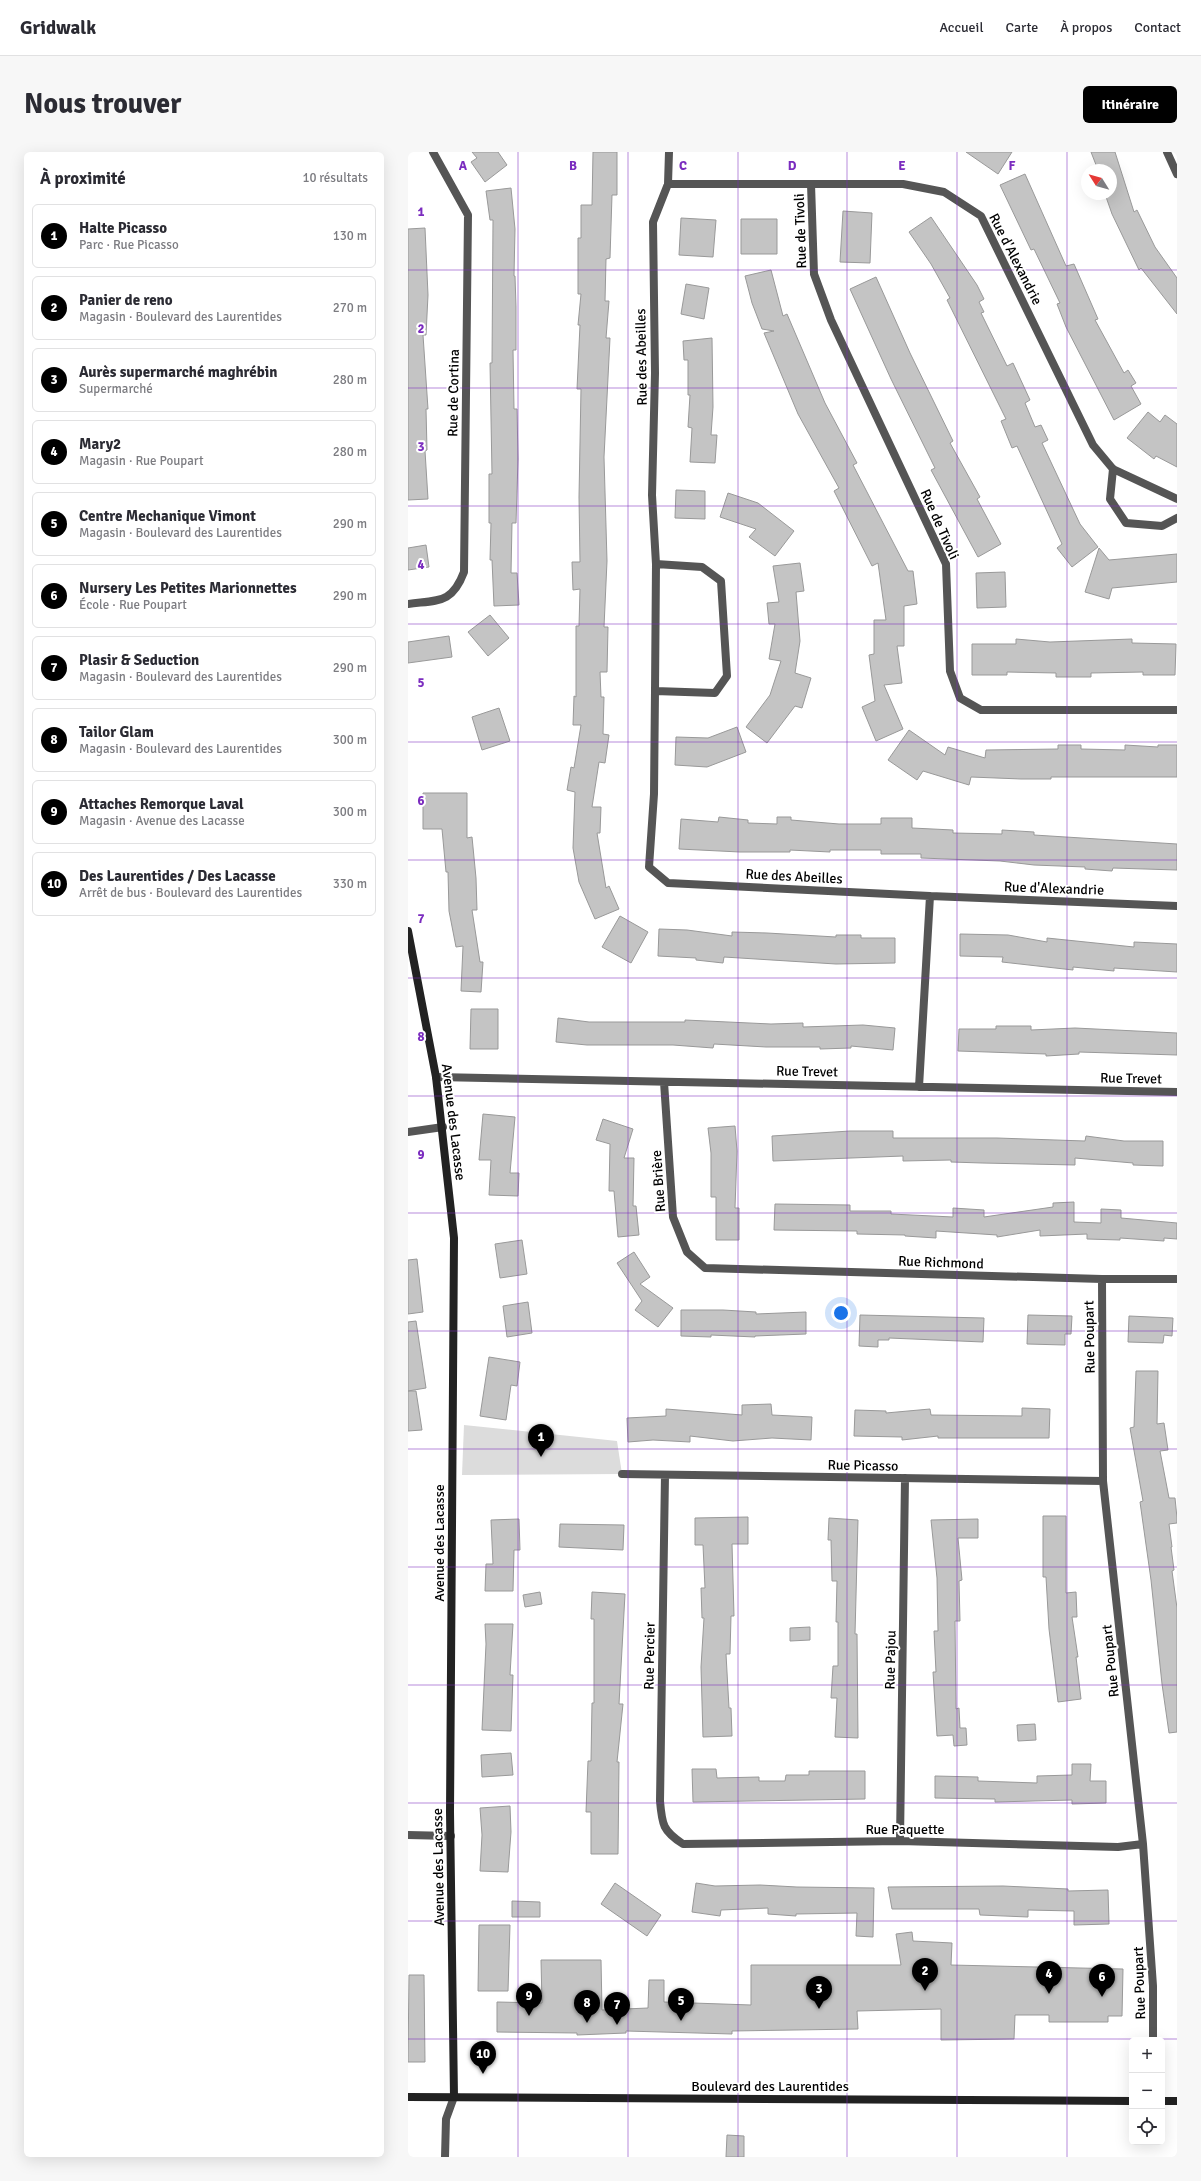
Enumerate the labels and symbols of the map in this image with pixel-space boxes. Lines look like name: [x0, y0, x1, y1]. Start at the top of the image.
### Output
text: A: [459, 158, 468, 174]
text: B: [569, 158, 577, 174]
text: C: [679, 158, 687, 174]
text: D: [788, 158, 797, 174]
text: E: [898, 158, 906, 174]
text: F: [1009, 158, 1016, 174]
north arrow: [1081, 164, 1117, 200]
street label: Rue de Tivoli: [791, 193, 810, 269]
text: 1: [417, 204, 425, 220]
street label: Rue d'Alexandrie: [985, 211, 1046, 308]
street label: Rue des Abeilles: [632, 308, 651, 406]
text: 2: [417, 321, 425, 337]
street label: Rue de Cortina: [444, 349, 463, 437]
text: 3: [417, 439, 425, 455]
street label: Rue de Tivoli: [916, 486, 963, 562]
text: 4: [417, 557, 425, 573]
text: 5: [417, 675, 425, 691]
text: 6: [417, 793, 425, 809]
street label: Rue des Abeilles: [745, 865, 843, 888]
street label: Rue d'Alexandrie: [1004, 878, 1104, 899]
text: 7: [417, 911, 425, 927]
text: 8: [417, 1029, 425, 1045]
street label: Rue Trevet: [776, 1062, 838, 1081]
street label: Avenue des Lacasse: [438, 1063, 469, 1181]
street label: Rue Trevet: [1100, 1069, 1162, 1088]
text: 9: [417, 1147, 425, 1163]
street label: Rue Brière: [648, 1149, 669, 1213]
street label: Rue Richmond: [898, 1253, 984, 1272]
street label: Rue Poupart: [1080, 1300, 1099, 1374]
your location: [831, 1303, 851, 1323]
pin: 1: [528, 1424, 554, 1457]
street label: Rue Picasso: [827, 1456, 899, 1475]
street label: Avenue des Lacasse: [431, 1484, 448, 1602]
street label: Rue Percier: [640, 1621, 659, 1690]
street label: Rue Poupart: [1098, 1624, 1123, 1698]
street label: Rue Pajou: [881, 1630, 900, 1690]
street label: Avenue des Lacasse: [429, 1808, 448, 1926]
street label: Rue Paquette: [865, 1821, 945, 1838]
street label: Rue Poupart: [1130, 1946, 1149, 2020]
pin: 2: [912, 1958, 938, 1991]
pin: 4: [1036, 1961, 1062, 1994]
pin: 6: [1089, 1964, 1115, 1997]
pin: 3: [806, 1976, 832, 2009]
pin: 9: [516, 1983, 542, 2016]
pin: 5: [668, 1988, 694, 2021]
pin: 8: [574, 1990, 600, 2023]
pin: 7: [604, 1992, 630, 2025]
pin: 10: [470, 2041, 496, 2074]
street label: Boulevard des Laurentides: [691, 2078, 849, 2095]

